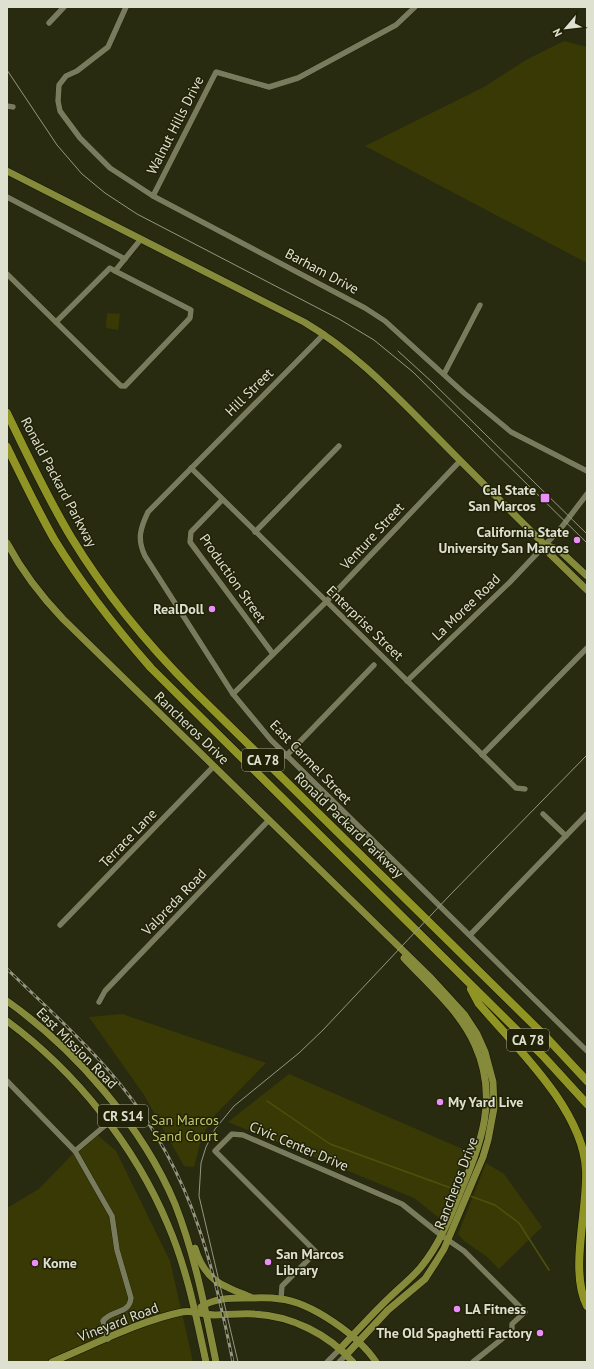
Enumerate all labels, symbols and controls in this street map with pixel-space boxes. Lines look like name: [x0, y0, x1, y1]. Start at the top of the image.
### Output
north arrow: [546, 8, 586, 48]
text: N: [549, 26, 565, 39]
street label: Walnut Hills Drive: [142, 73, 208, 177]
street label: Barham Drive: [282, 244, 362, 298]
street label: Hill Street: [221, 364, 277, 420]
street label: Ronald Packard Parkway: [17, 414, 101, 551]
place label: Cal State San Marcos: [468, 481, 536, 515]
marker: Cal State San Marcos: [539, 492, 551, 504]
street label: Venture Street: [336, 498, 408, 574]
place label: California State University San Marcos: [438, 523, 569, 557]
street label: Production Street: [196, 530, 270, 626]
marker: California State University San Marcos: [572, 535, 582, 545]
street label: La Moree Road: [428, 570, 504, 644]
street label: Enterprise Street: [323, 582, 407, 664]
place label: RealDoll: [153, 600, 205, 618]
marker: RealDoll: [207, 604, 217, 614]
street label: Rancheros Drive: [151, 688, 233, 768]
street label: East Carmel Street: [266, 716, 356, 808]
road number: CA 78: [242, 749, 284, 771]
street label: Ronald Packard Parkway: [291, 768, 408, 882]
street label: Terrace Lane: [95, 805, 161, 871]
street label: Valpreda Road: [137, 865, 210, 940]
street label: East Mission Road: [33, 1004, 121, 1092]
road number: CA 78: [507, 1029, 549, 1051]
place label: My Yard Live: [448, 1093, 523, 1111]
marker: My Yard Live: [435, 1097, 445, 1107]
road number: CR S14: [98, 1105, 148, 1127]
park label: San Marcos Sand Court: [151, 1111, 219, 1145]
street label: Civic Center Drive: [247, 1117, 351, 1175]
street label: Rancheros Drive: [430, 1134, 482, 1232]
place label: San Marcos Library: [276, 1245, 344, 1279]
place label: Kome: [43, 1254, 77, 1272]
marker: San Marcos Library: [263, 1257, 273, 1267]
marker: Kome: [30, 1258, 40, 1268]
street label: Vineyard Road: [74, 1298, 161, 1346]
place label: LA Fitness: [465, 1300, 526, 1318]
marker: LA Fitness: [452, 1304, 462, 1314]
place label: The Old Spaghetti Factory: [376, 1324, 532, 1342]
marker: The Old Spaghetti Factory: [535, 1328, 545, 1338]

